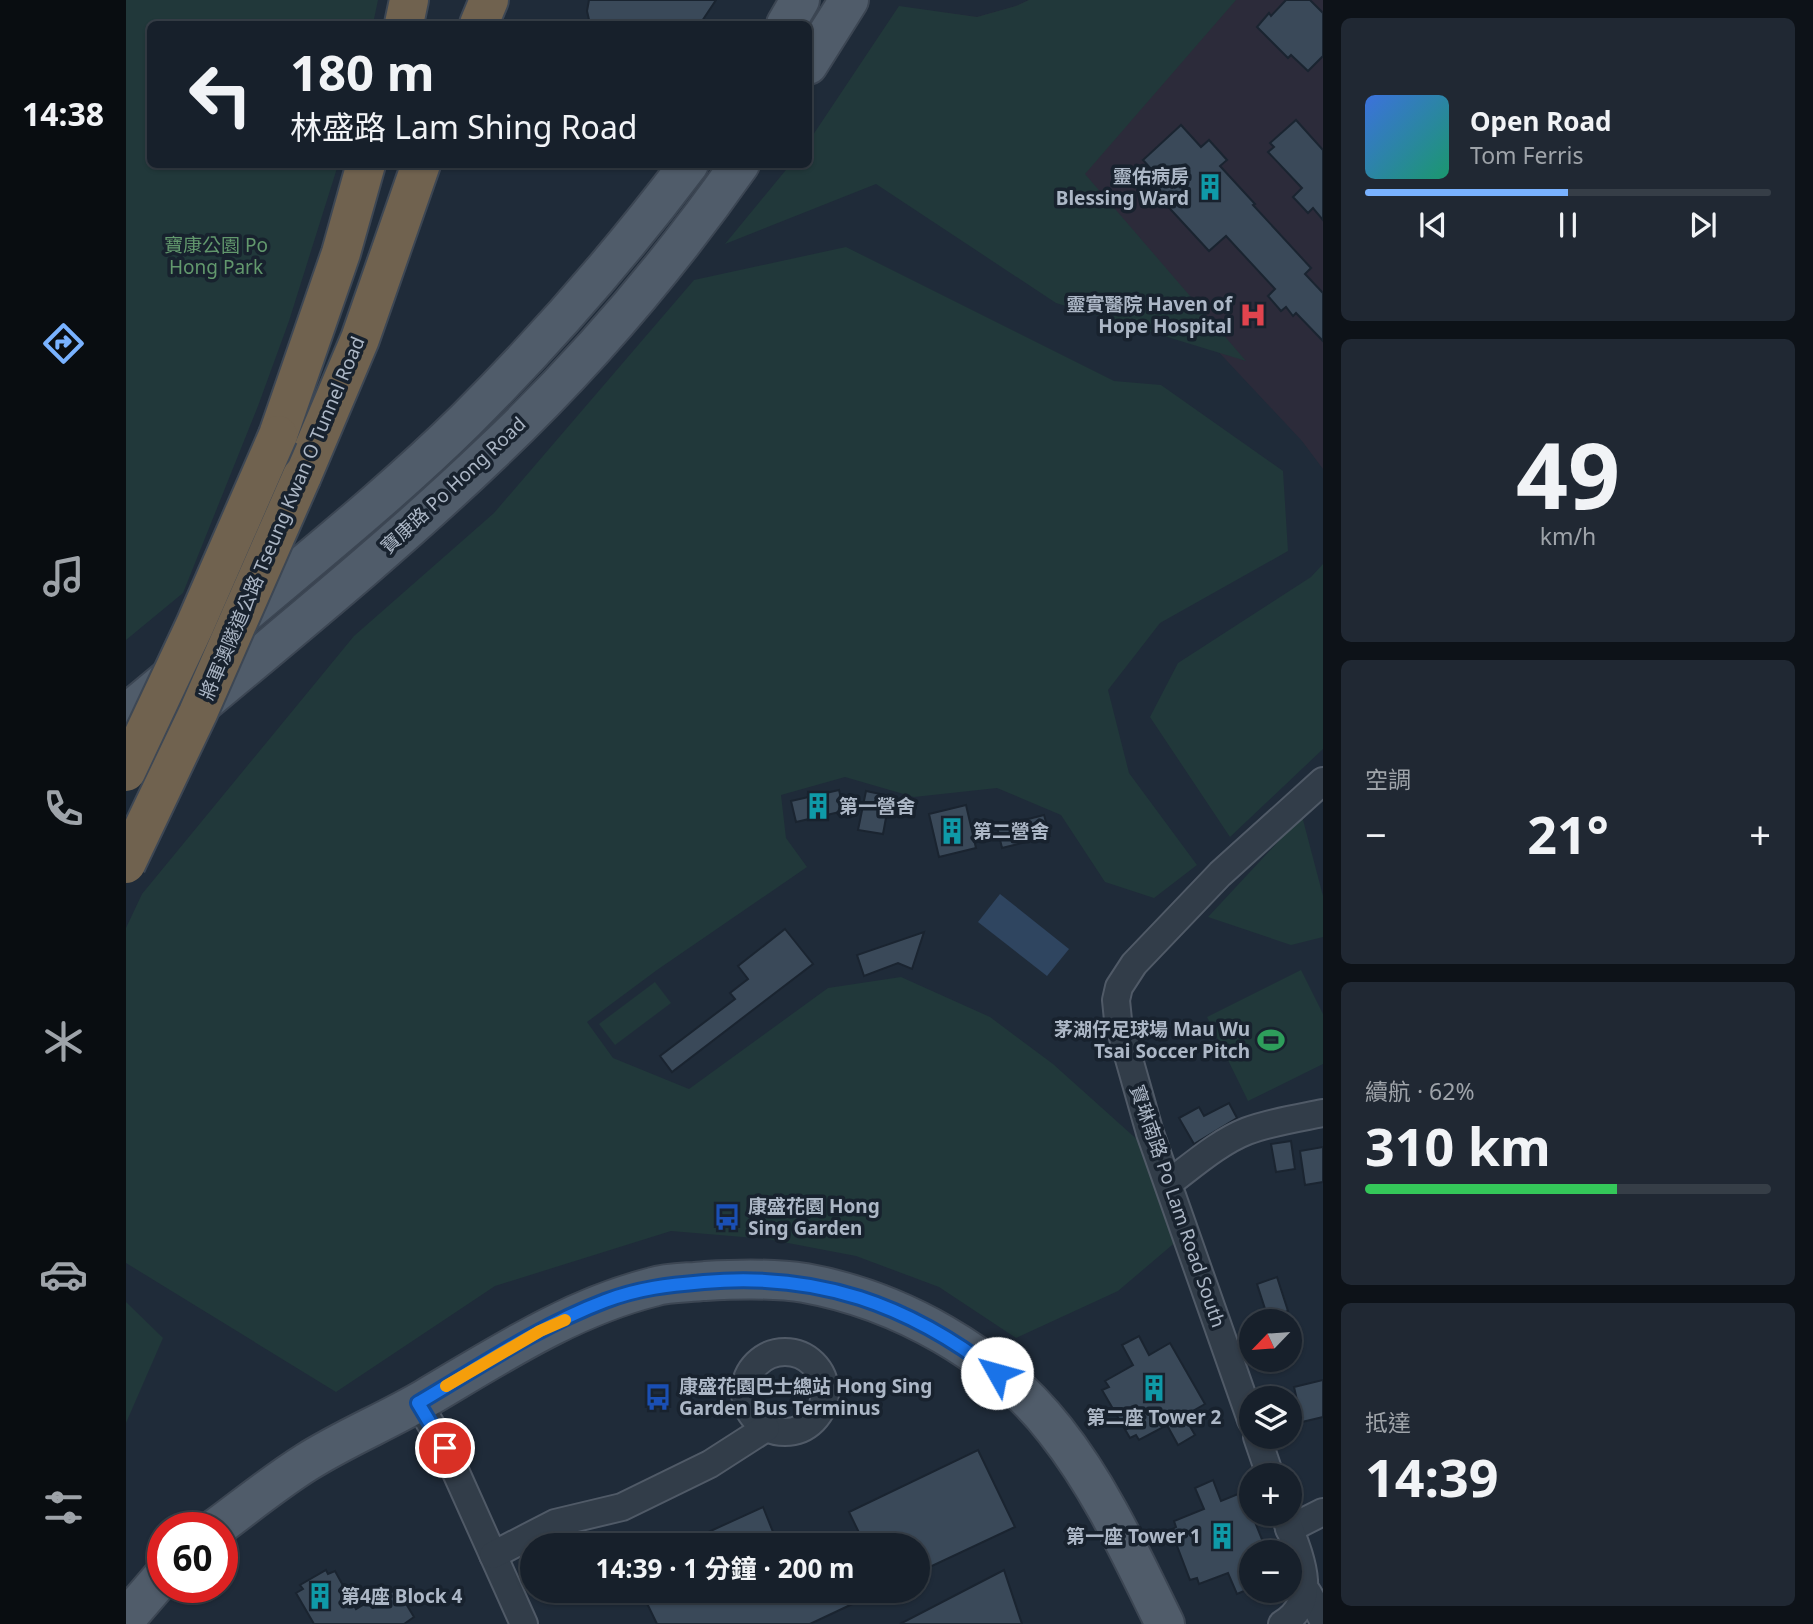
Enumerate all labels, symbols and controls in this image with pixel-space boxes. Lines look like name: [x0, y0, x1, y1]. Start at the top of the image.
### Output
text: 180 m: [290, 39, 435, 105]
icon: left: [175, 49, 266, 140]
text: 14:38: [22, 92, 104, 135]
text: Open Road: [1470, 103, 1612, 139]
text: 林盛路 Lam Shing Road: [290, 105, 638, 148]
text: Tom Ferris: [1470, 139, 1583, 171]
place label: 靈佑病房 Blessing Ward: [1056, 163, 1189, 211]
building icon: 靈佑病房 Blessing Ward: [1195, 172, 1225, 202]
icon: previous: [1414, 206, 1452, 244]
icon: pause: [1549, 206, 1587, 244]
icon: next: [1684, 206, 1722, 244]
park label: 寶康公園 Po Hong Park: [164, 232, 268, 280]
place label: 靈實醫院 Haven of Hope Hospital: [1066, 291, 1234, 339]
hospital icon: 靈實醫院 Haven of Hope Hospital: [1238, 300, 1268, 330]
icon: directions: [39, 319, 88, 368]
street label: 將軍澳隧道公路 Tseung Kwan O Tunnel Road: [193, 332, 371, 704]
street label: 寶康路 Po Hong Road: [375, 411, 531, 559]
text: 49: [1516, 412, 1620, 536]
text: km/h: [1540, 520, 1596, 552]
icon: music: [39, 552, 88, 601]
text: 空調: [1365, 763, 1411, 795]
icon: phone: [39, 784, 88, 833]
building icon: 第一營舍: [803, 791, 833, 821]
place label: 第一營舍: [839, 793, 915, 819]
text: 21°: [1527, 798, 1609, 869]
text: −: [1365, 808, 1387, 860]
text: +: [1749, 808, 1771, 860]
building icon: 第二營舍: [937, 816, 967, 846]
place label: 第二營舍: [973, 818, 1049, 844]
place label: 茅湖仔足球場 Mau Wu Tsai Soccer Pitch: [1054, 1016, 1250, 1064]
icon: climate: [39, 1017, 88, 1066]
sports icon: 茅湖仔足球場 Mau Wu Tsai Soccer Pitch: [1256, 1025, 1286, 1055]
text: 續航 · 62%: [1365, 1075, 1475, 1107]
street label: 寶琳南路 Po Lam Road South: [1124, 1081, 1232, 1331]
text: 310 km: [1365, 1110, 1551, 1181]
place label: 康盛花園 Hong Sing Garden: [748, 1193, 880, 1241]
bus stop icon: 康盛花園 Hong Sing Garden: [712, 1202, 742, 1232]
icon: car: [39, 1250, 88, 1299]
north arrow: [1239, 1309, 1302, 1372]
map controls: [1239, 1309, 1302, 1603]
position arrow: [960, 1336, 1034, 1410]
place label: 康盛花園巴士總站 Hong Sing Garden Bus Terminus: [679, 1373, 932, 1421]
building icon: 第二座 Tower 2: [1139, 1373, 1169, 1403]
bus stop icon: 康盛花園巴士總站 Hong Sing Garden Bus Terminus: [643, 1382, 673, 1412]
button: layers: [1239, 1386, 1302, 1449]
place label: 第二座 Tower 2: [1087, 1404, 1222, 1430]
text: 抵達: [1365, 1406, 1411, 1438]
pin: [415, 1418, 475, 1478]
icon: arrive: [426, 1429, 464, 1467]
text: 14:39: [1365, 1441, 1499, 1512]
button: +: [1239, 1463, 1302, 1526]
icon: filters: [39, 1483, 88, 1532]
speed limit sign: 60: [147, 1512, 238, 1603]
building icon: 第一座 Tower 1: [1207, 1521, 1237, 1551]
place label: 第一座 Tower 1: [1066, 1523, 1201, 1549]
button: −: [1239, 1540, 1302, 1603]
text: 14:39 · 1 分鐘 · 200 m: [596, 1550, 854, 1586]
building icon: 第4座 Block 4: [305, 1581, 335, 1611]
place label: 第4座 Block 4: [341, 1583, 463, 1609]

